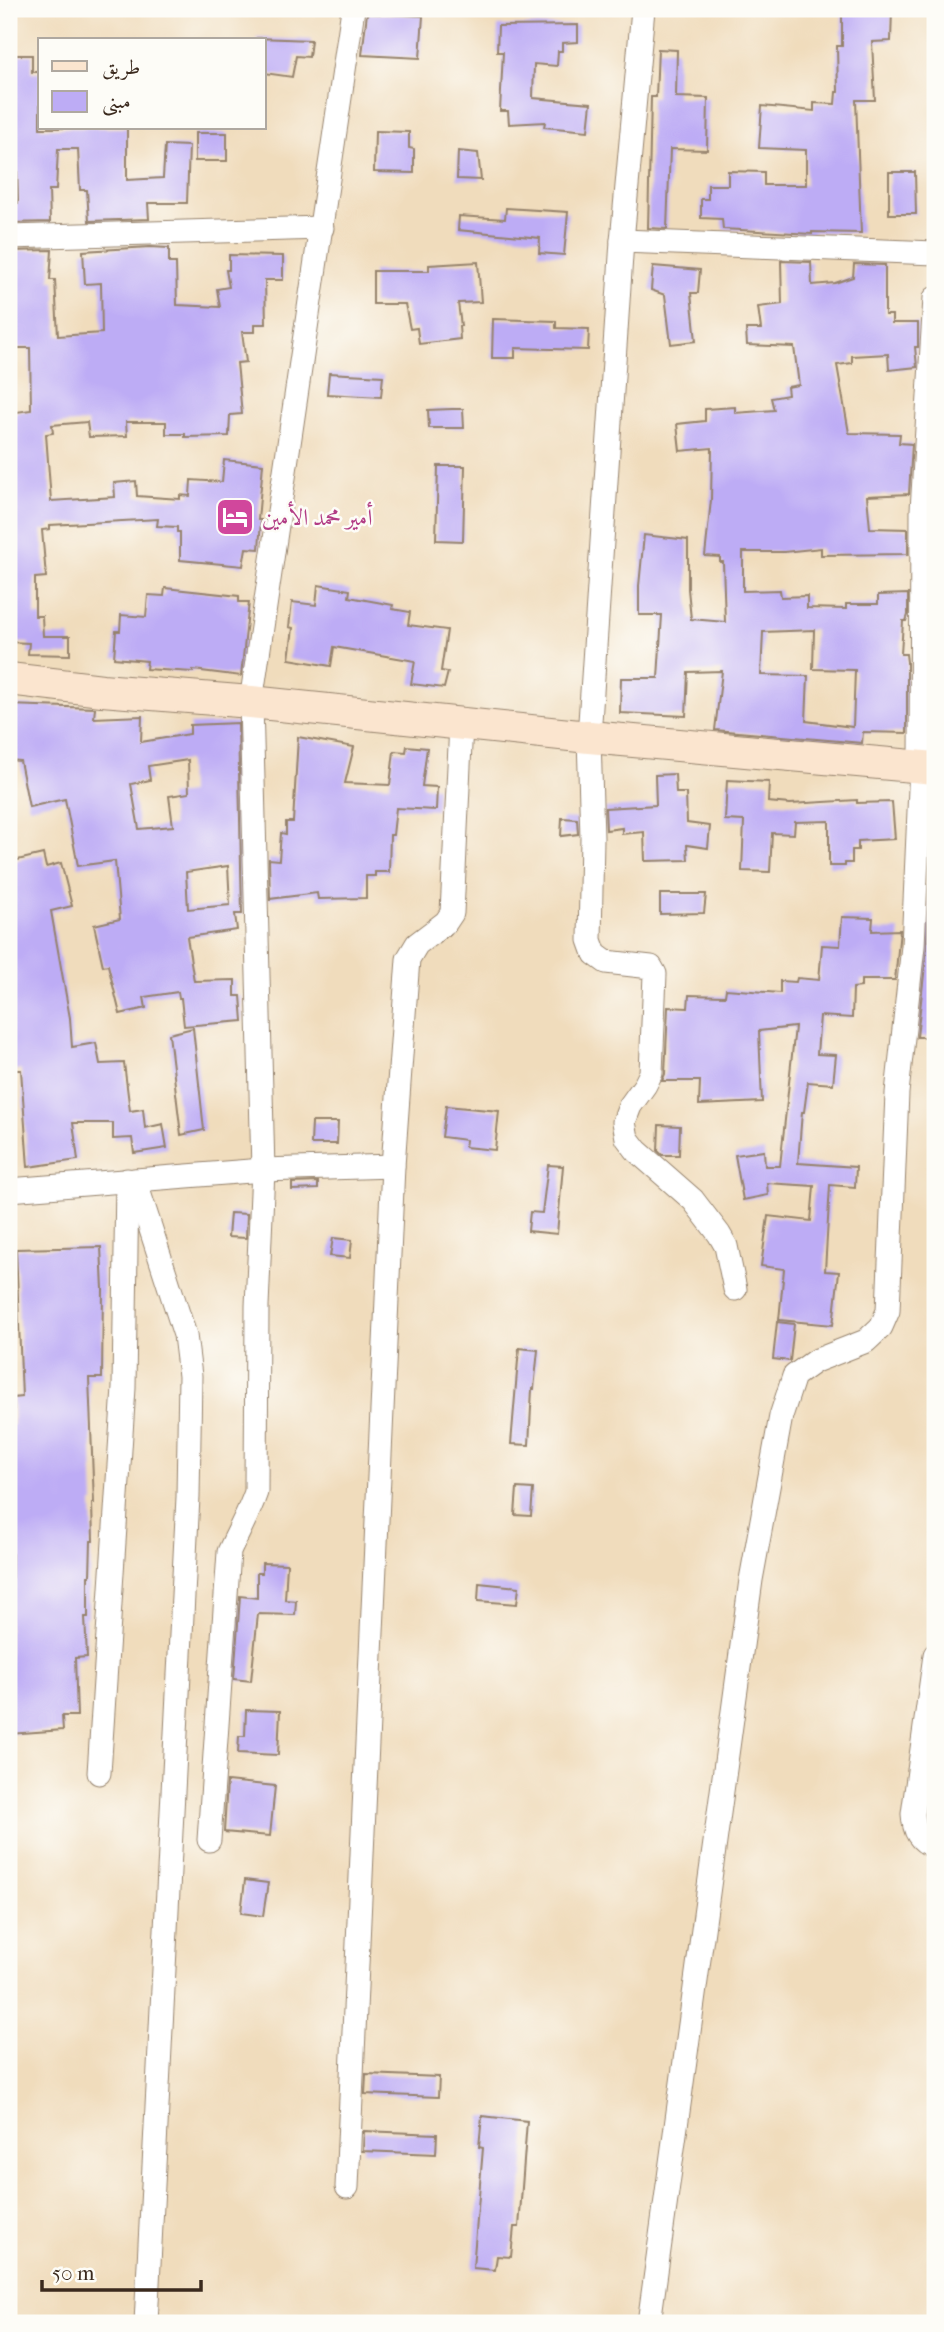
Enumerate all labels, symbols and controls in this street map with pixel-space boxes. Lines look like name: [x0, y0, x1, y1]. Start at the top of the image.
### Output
legend: [38, 38, 266, 130]
text: طريق: [102, 55, 140, 80]
text: مبنى: [102, 89, 131, 116]
hotel icon: أمير محمد الأمين: [214, 496, 256, 538]
place label: أمير محمد الأمين: [262, 501, 373, 531]
scale bar: [42, 2248, 201, 2292]
text: 50 m: [52, 2261, 95, 2285]

